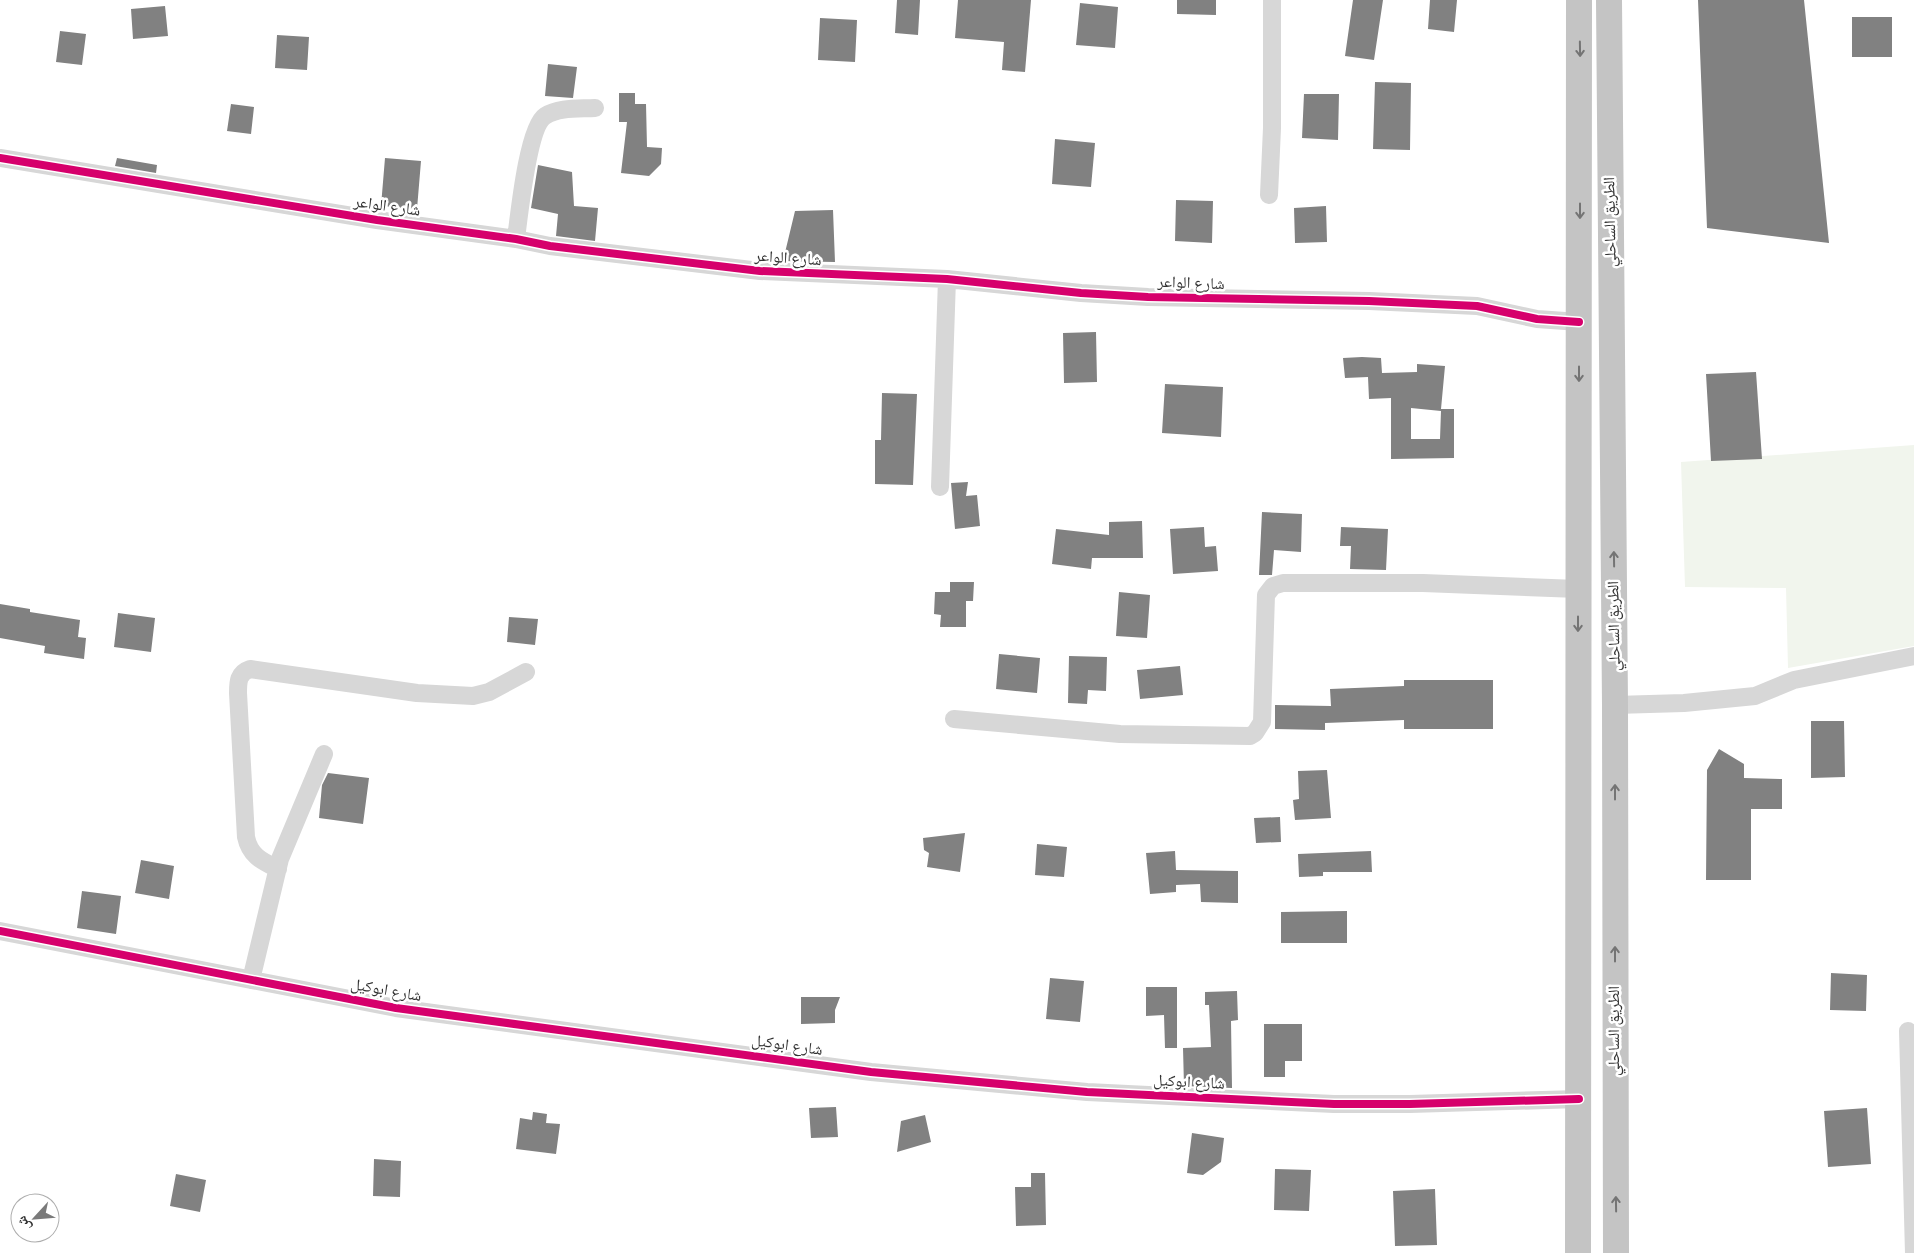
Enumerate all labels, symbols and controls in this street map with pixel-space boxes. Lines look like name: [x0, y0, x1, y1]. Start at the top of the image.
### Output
one-way arrow: [1575, 40, 1585, 56]
street label: الطريق الساحلي: [1600, 177, 1623, 267]
street label: شارع الواعر: [351, 192, 422, 222]
one-way arrow: [1575, 202, 1585, 219]
street label: شارع الواعر: [753, 247, 822, 271]
street label: شارع الواعر: [1156, 273, 1225, 295]
one-way arrow: [1574, 365, 1584, 381]
one-way arrow: [1609, 552, 1619, 568]
street label: الطريق الساحلي: [1604, 581, 1627, 671]
one-way arrow: [1573, 615, 1583, 631]
one-way arrow: [1610, 784, 1620, 800]
one-way arrow: [1610, 947, 1620, 963]
street label: شارع ابوكيل: [349, 975, 423, 1007]
street label: الطريق الساحلي: [1605, 986, 1626, 1076]
street label: شارع ابوكيل: [750, 1031, 824, 1061]
street label: شارع ابوكيل: [1153, 1071, 1225, 1095]
north arrow: [10, 1193, 60, 1243]
one-way arrow: [1611, 1197, 1620, 1213]
text: ش: [14, 1213, 36, 1233]

